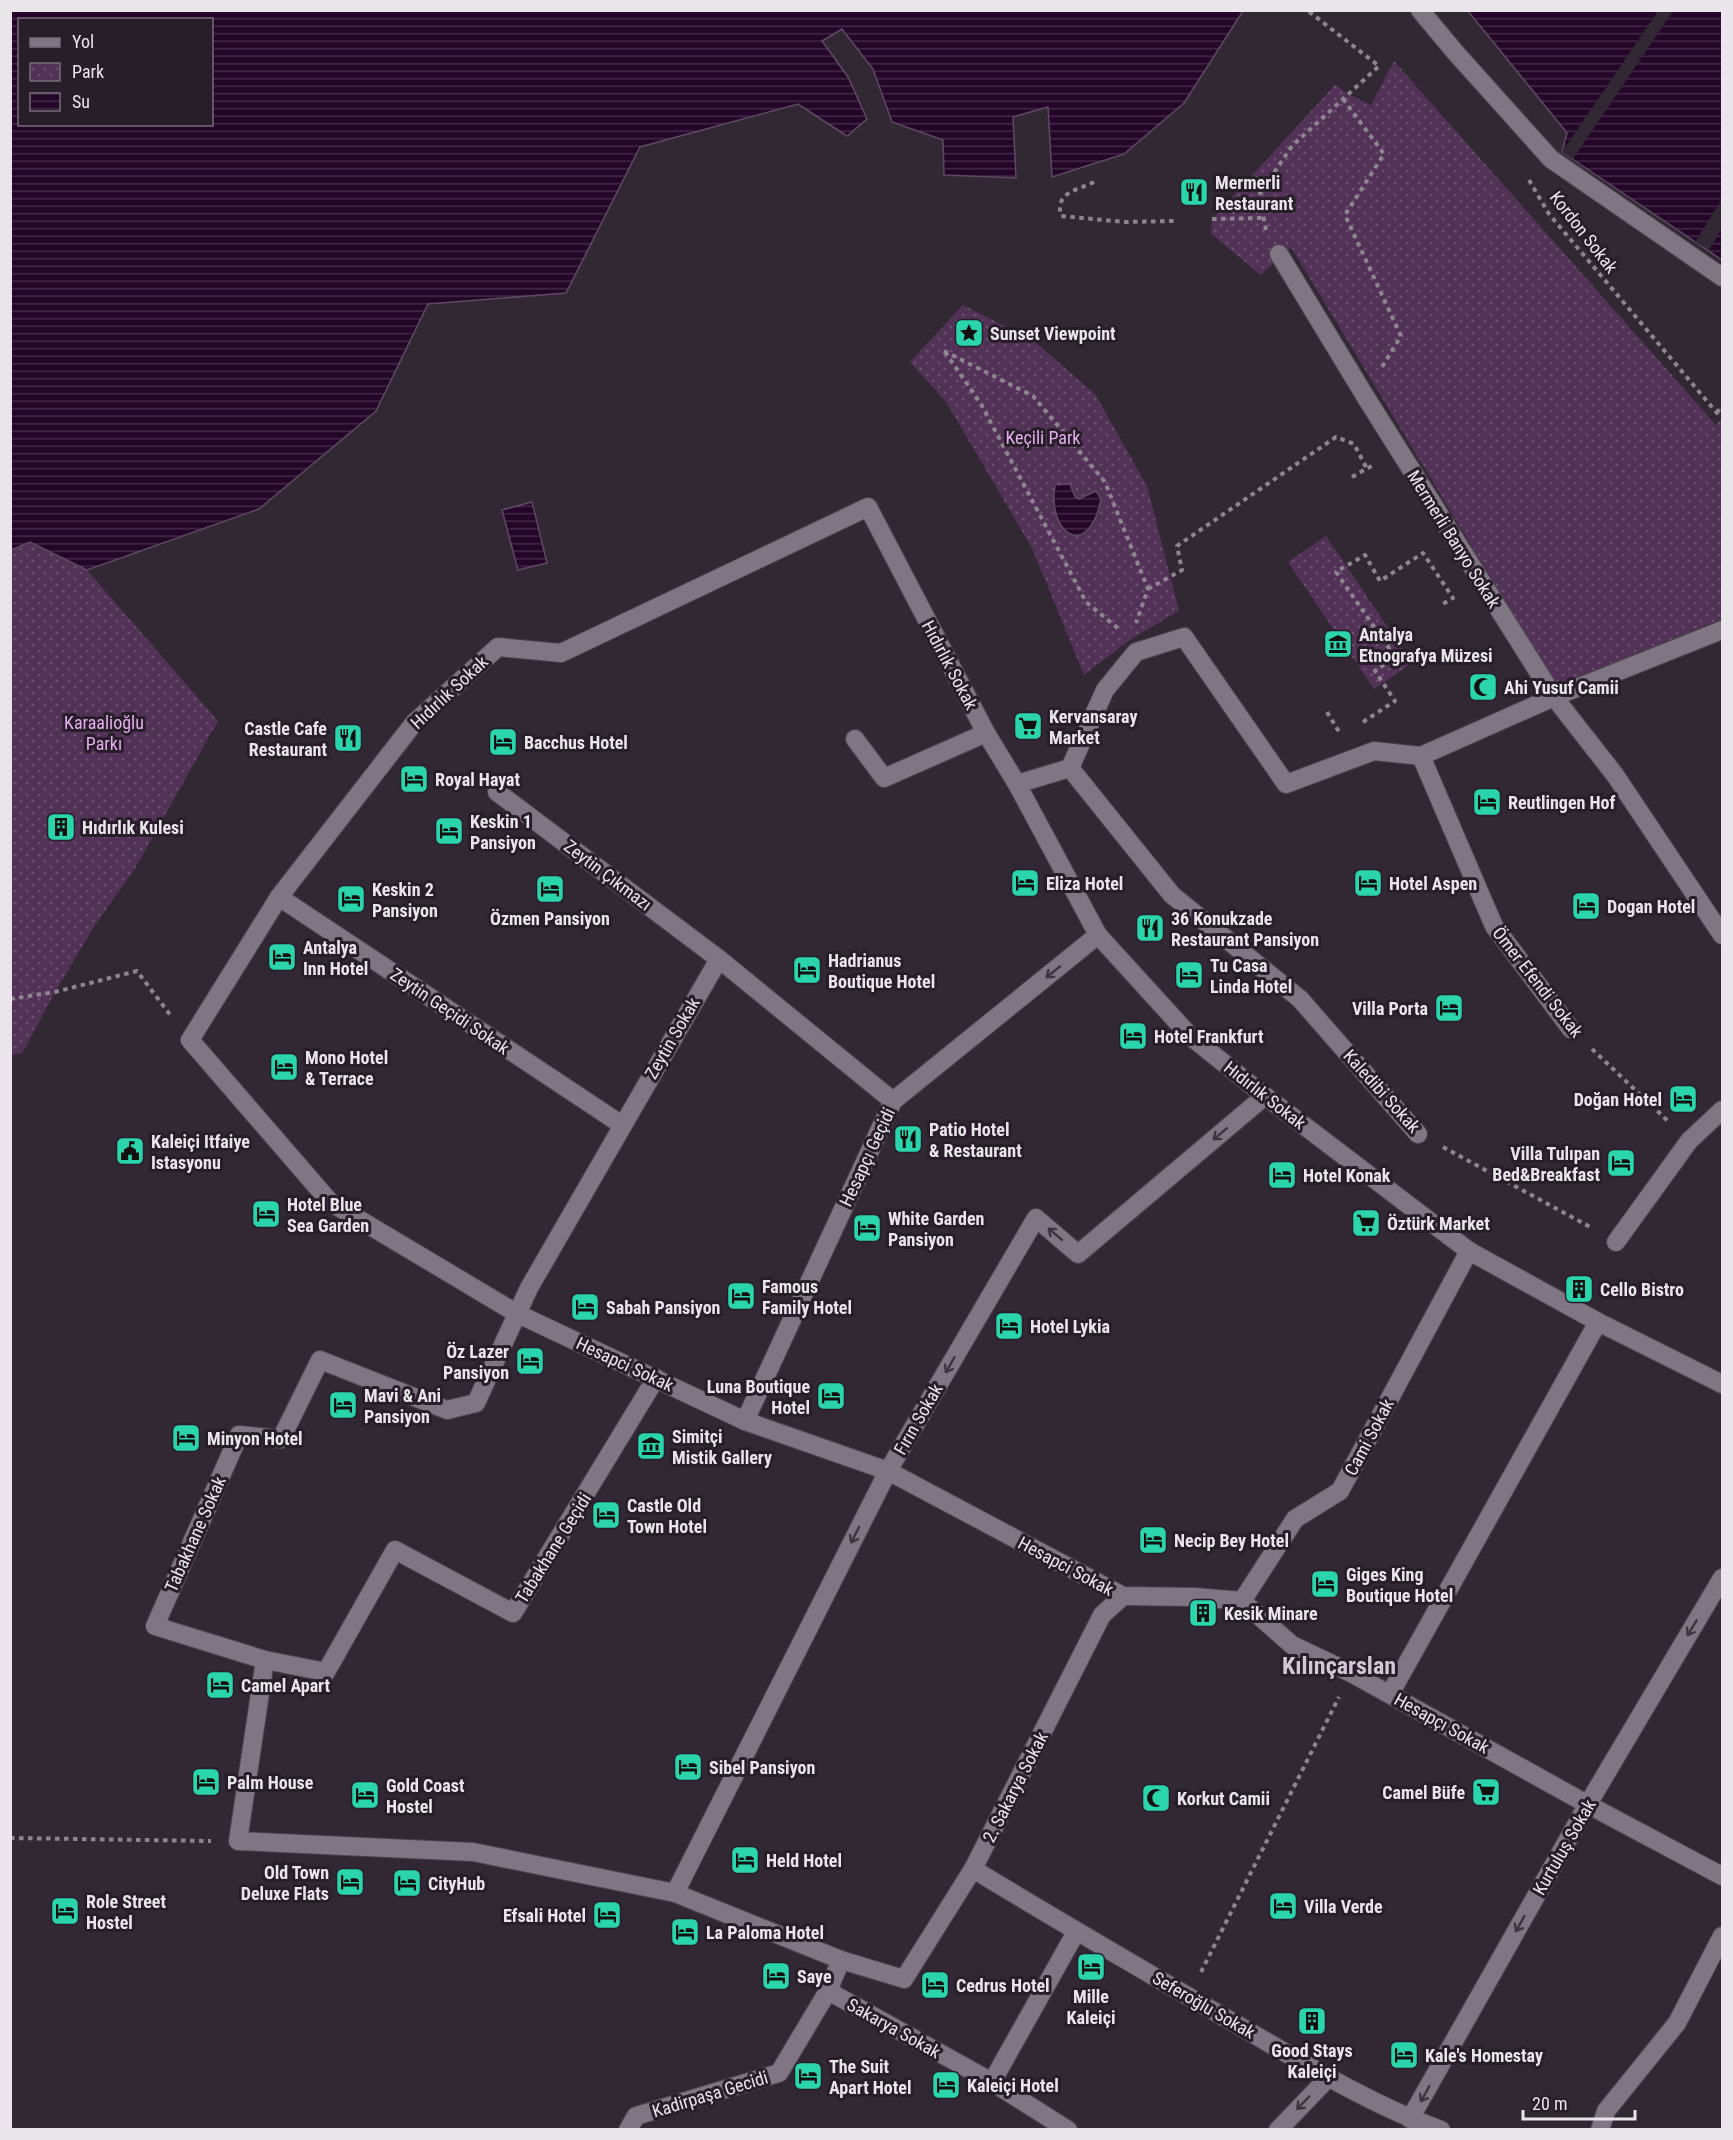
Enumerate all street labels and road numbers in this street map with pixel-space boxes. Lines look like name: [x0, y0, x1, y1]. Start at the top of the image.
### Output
street label: Kordon Sokak: [1546, 187, 1622, 277]
street label: Mermerli Banyo Sokak: [1403, 466, 1505, 612]
street label: Hıdırlık Sokak: [918, 617, 982, 713]
street label: Hıdırlık Sokak: [406, 651, 492, 733]
street label: Zeytin Çıkmazı: [560, 835, 656, 915]
street label: Ömer Efendi Sokak: [1488, 923, 1588, 1041]
street label: Zeytin Geçidi Sokak: [386, 963, 514, 1059]
street label: Zeytin Sokak: [640, 994, 704, 1082]
street label: Kaledibi Sokak: [1339, 1045, 1425, 1137]
street label: Hıdırlık Sokak: [1220, 1057, 1310, 1133]
street label: Hesapçı Geçidi: [835, 1104, 899, 1210]
street label: Hesapci Sokak: [573, 1332, 677, 1396]
street label: Fırın Sokak: [889, 1380, 947, 1458]
street label: Cami Sokak: [1340, 1395, 1398, 1479]
street label: Tabakhane Sokak: [160, 1473, 230, 1595]
street label: Tabakhane Geçidi: [511, 1489, 595, 1607]
street label: Hesapci Sokak: [1015, 1532, 1117, 1600]
street label: Hesapçı Sokak: [1391, 1688, 1493, 1758]
street label: 2. Sakarya Sokak: [978, 1728, 1052, 1846]
street label: Kurtuluş Sokak: [1528, 1796, 1600, 1898]
street label: Seferoğlu Sokak: [1149, 1967, 1259, 2043]
street label: Sakarya Sokak: [844, 1994, 944, 2062]
street label: Kadirpaşa Gecidi: [650, 2066, 770, 2122]

